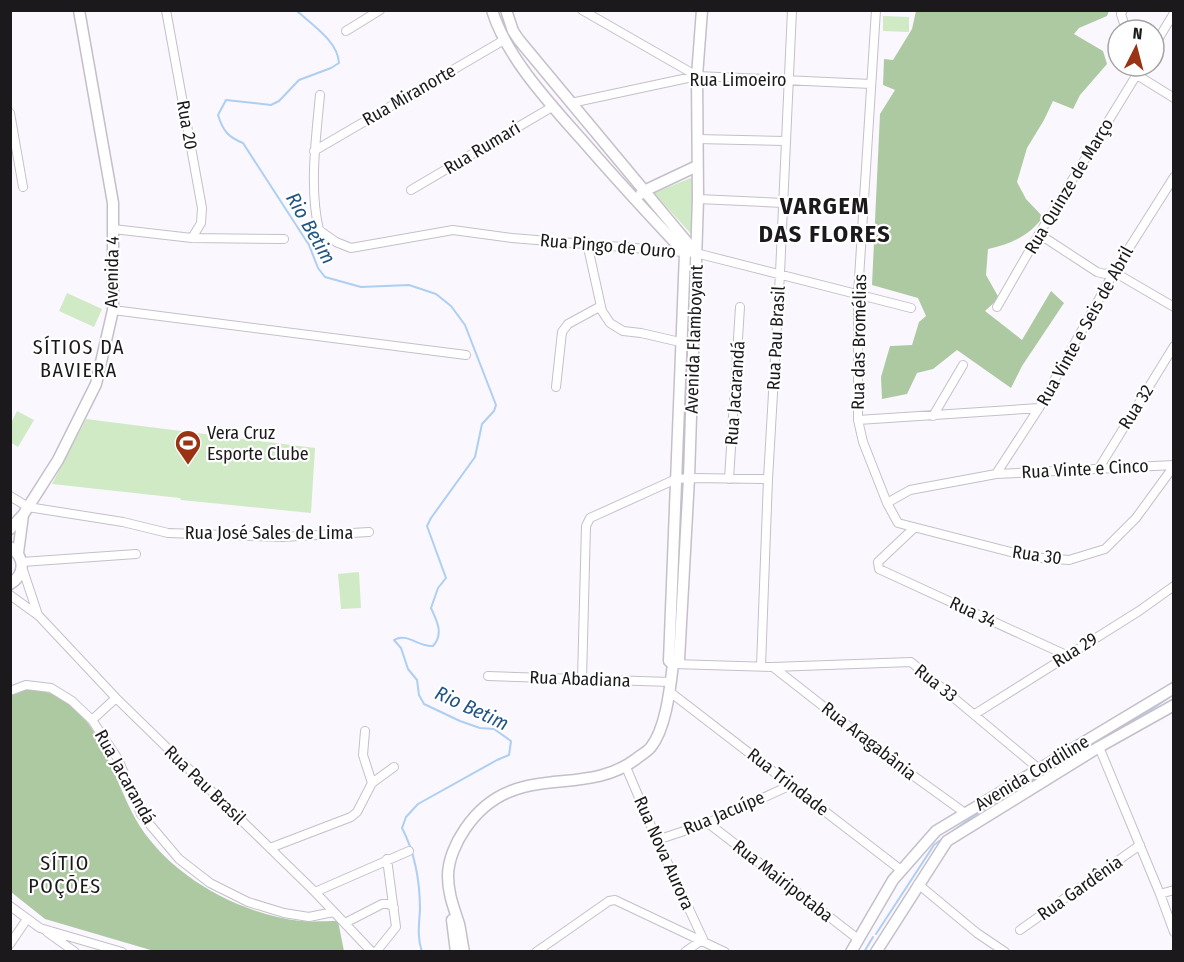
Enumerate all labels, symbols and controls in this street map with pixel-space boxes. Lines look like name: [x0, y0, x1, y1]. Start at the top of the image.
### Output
north arrow: [1106, 18, 1166, 78]
text: N: [1132, 24, 1143, 44]
street label: Rua Miranorte: [359, 59, 460, 131]
street label: Rua Limoeiro: [690, 69, 786, 91]
street label: Rua 20: [172, 99, 202, 151]
street label: Rua Quinze de Março: [1020, 114, 1118, 258]
street label: Rua Rumari: [440, 117, 524, 179]
water label: Rio Betim: [281, 188, 341, 268]
district label: VARGEM DAS FLORES: [759, 192, 891, 248]
street label: Rua Pingo de Ouro: [539, 229, 677, 263]
street label: Avenida 4: [100, 236, 124, 308]
street label: Rua Vinte e Seis de Abril: [1032, 242, 1138, 410]
street label: Avenida Flamboyant: [680, 264, 708, 414]
street label: Rua das Bromélias: [847, 273, 871, 410]
street label: Rua Pau Brasil: [762, 285, 790, 391]
district label: SÍTIOS DA BAVIERA: [33, 335, 125, 382]
street label: Rua Jacarandá: [720, 340, 750, 446]
street label: Rua 32: [1114, 381, 1158, 433]
place label: Vera Cruz Esporte Clube: [207, 422, 309, 465]
sports icon: Vera Cruz Esporte Clube: [173, 428, 203, 466]
street label: Rua Vinte e Cinco: [1021, 455, 1149, 483]
street label: Rua José Sales de Lima: [185, 522, 353, 544]
street label: Rua 30: [1011, 541, 1063, 569]
street label: Rua 34: [946, 592, 1000, 632]
street label: Rua 29: [1048, 628, 1102, 672]
street label: Rua 33: [910, 659, 962, 707]
street label: Rua Abadiana: [529, 666, 631, 692]
water label: Rio Betim: [431, 681, 513, 735]
street label: Rua Aragabânia: [817, 697, 921, 785]
street label: Rua Jacarandá: [90, 726, 160, 828]
street label: Avenida Cordiline: [971, 730, 1093, 816]
street label: Rua Pau Brasil: [160, 741, 250, 829]
street label: Rua Trindade: [743, 743, 833, 821]
street label: Rua Jacuípe: [680, 786, 768, 840]
street label: Rua Nova Aurora: [629, 793, 699, 913]
street label: Rua Mairipotaba: [729, 835, 838, 927]
district label: SÍTIO POÇÕES: [28, 851, 102, 899]
street label: Rua Gardênia: [1033, 851, 1127, 925]

